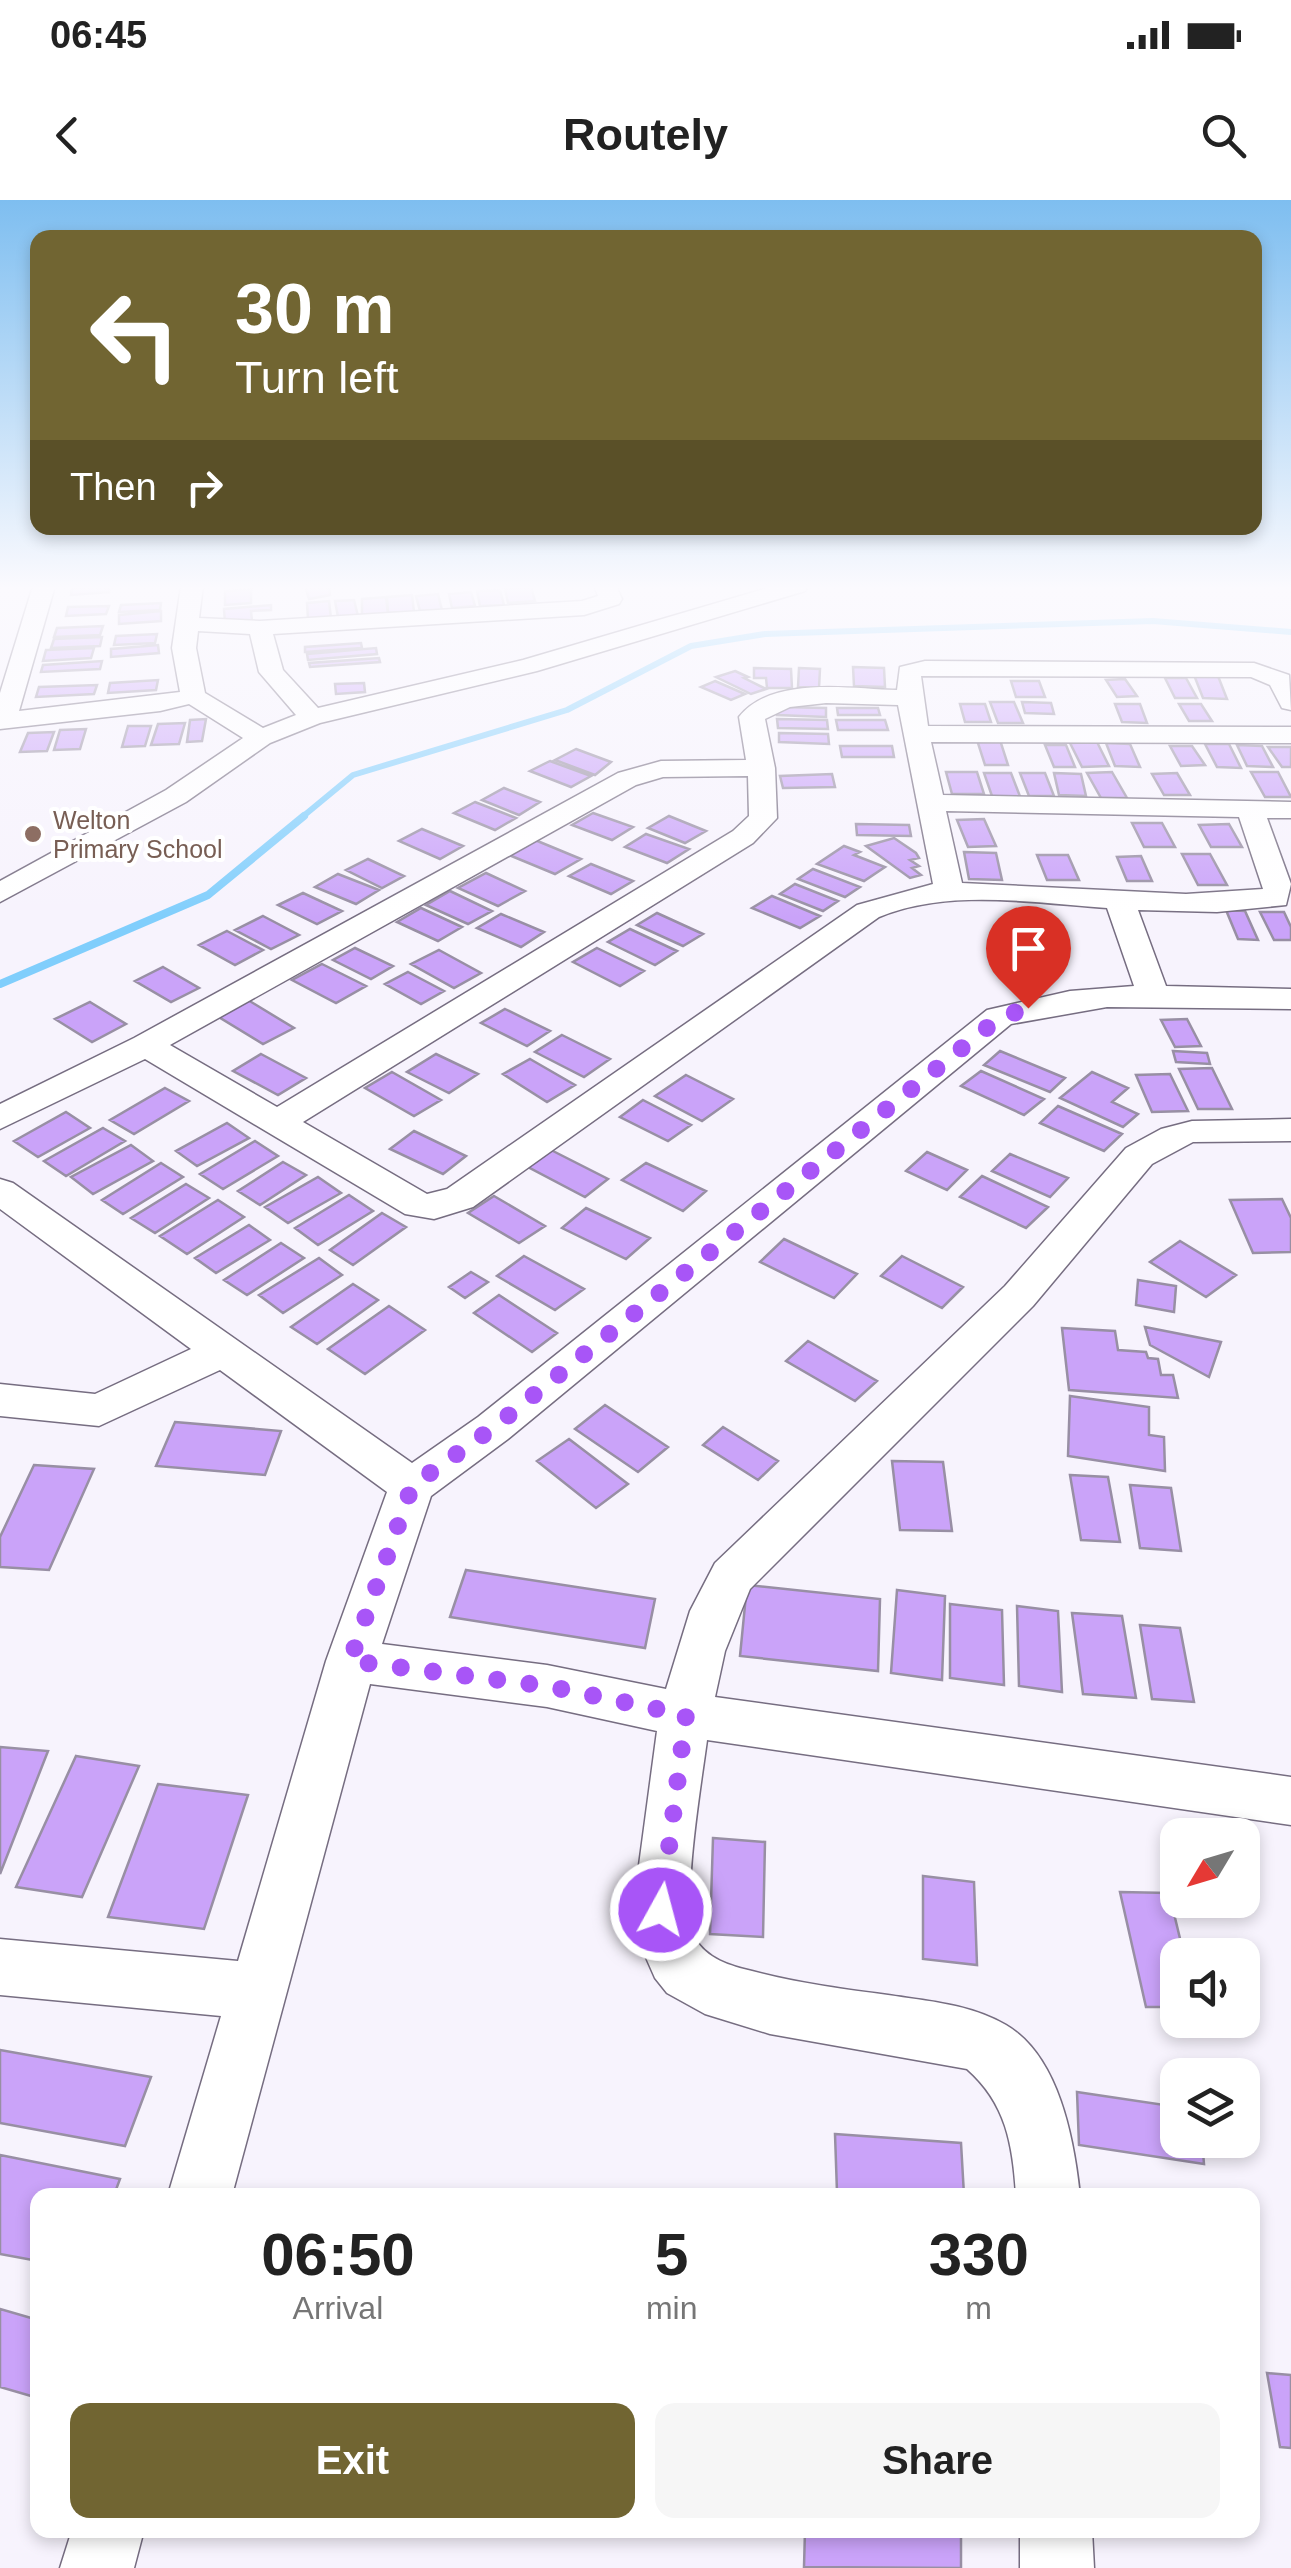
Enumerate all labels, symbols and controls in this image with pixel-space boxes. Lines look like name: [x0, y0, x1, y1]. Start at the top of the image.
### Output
text: 06:45: [50, 14, 147, 56]
icon: back: [40, 108, 95, 163]
icon: search: [1196, 108, 1251, 163]
text: Routely: [563, 109, 728, 160]
icon: left: [70, 270, 200, 400]
text: 30 m: [235, 270, 395, 348]
text: Turn left: [235, 352, 398, 403]
icon: right: [177, 460, 232, 515]
text: Then: [70, 466, 157, 508]
place label: Welton Primary School: [53, 806, 223, 863]
marker: Welton Primary School: [22, 823, 44, 845]
pin: [986, 906, 1071, 1009]
icon: arrive: [1001, 921, 1056, 976]
north arrow: [1160, 1818, 1260, 1918]
map controls: [1160, 1818, 1260, 2158]
position arrow: [609, 1858, 713, 1962]
button: sound: [1160, 1938, 1260, 2038]
button: layers: [1160, 2058, 1260, 2158]
text: 06:50: [261, 2221, 415, 2288]
text: 5: [655, 2221, 688, 2288]
text: 330: [929, 2221, 1029, 2288]
text: Arrival: [293, 2290, 383, 2326]
text: min: [646, 2290, 697, 2326]
text: m: [965, 2290, 992, 2326]
button: Exit: [70, 2403, 635, 2518]
button: Share: [655, 2403, 1220, 2518]

